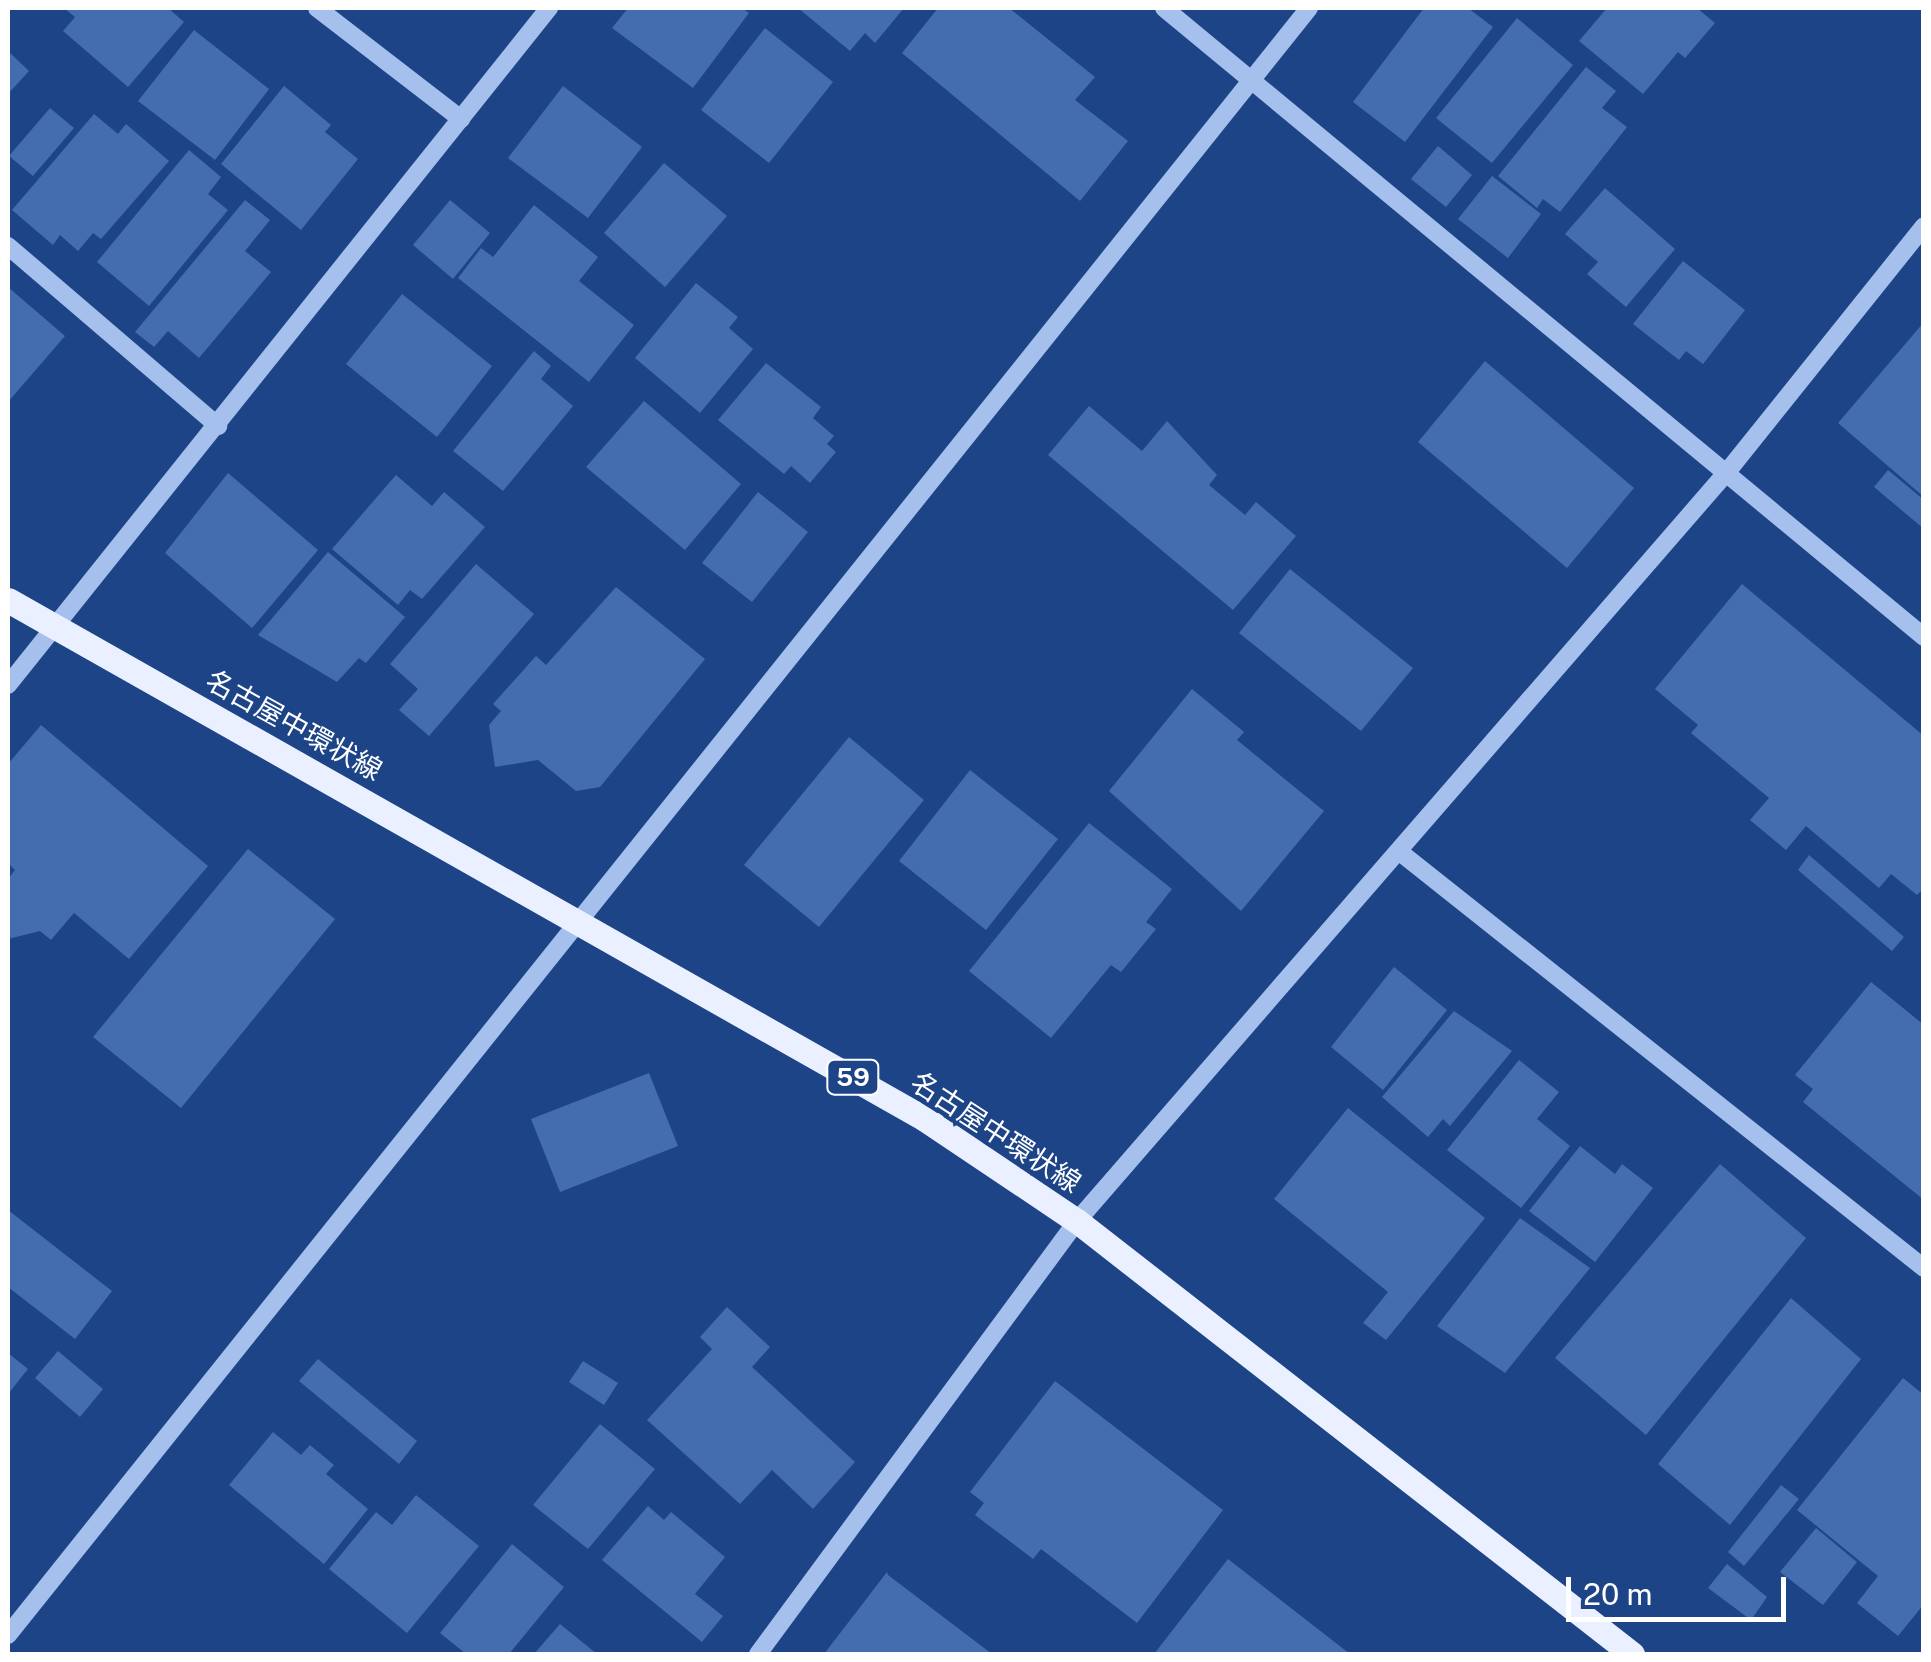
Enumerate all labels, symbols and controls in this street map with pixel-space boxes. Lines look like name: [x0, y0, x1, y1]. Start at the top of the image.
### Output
street label: 名古屋中環状線: [200, 663, 388, 787]
road number: 59: [826, 1057, 880, 1097]
street label: 名古屋中環状線: [905, 1065, 1087, 1199]
scale bar: [1571, 1557, 1791, 1619]
text: 20 m: [1583, 1576, 1652, 1612]

